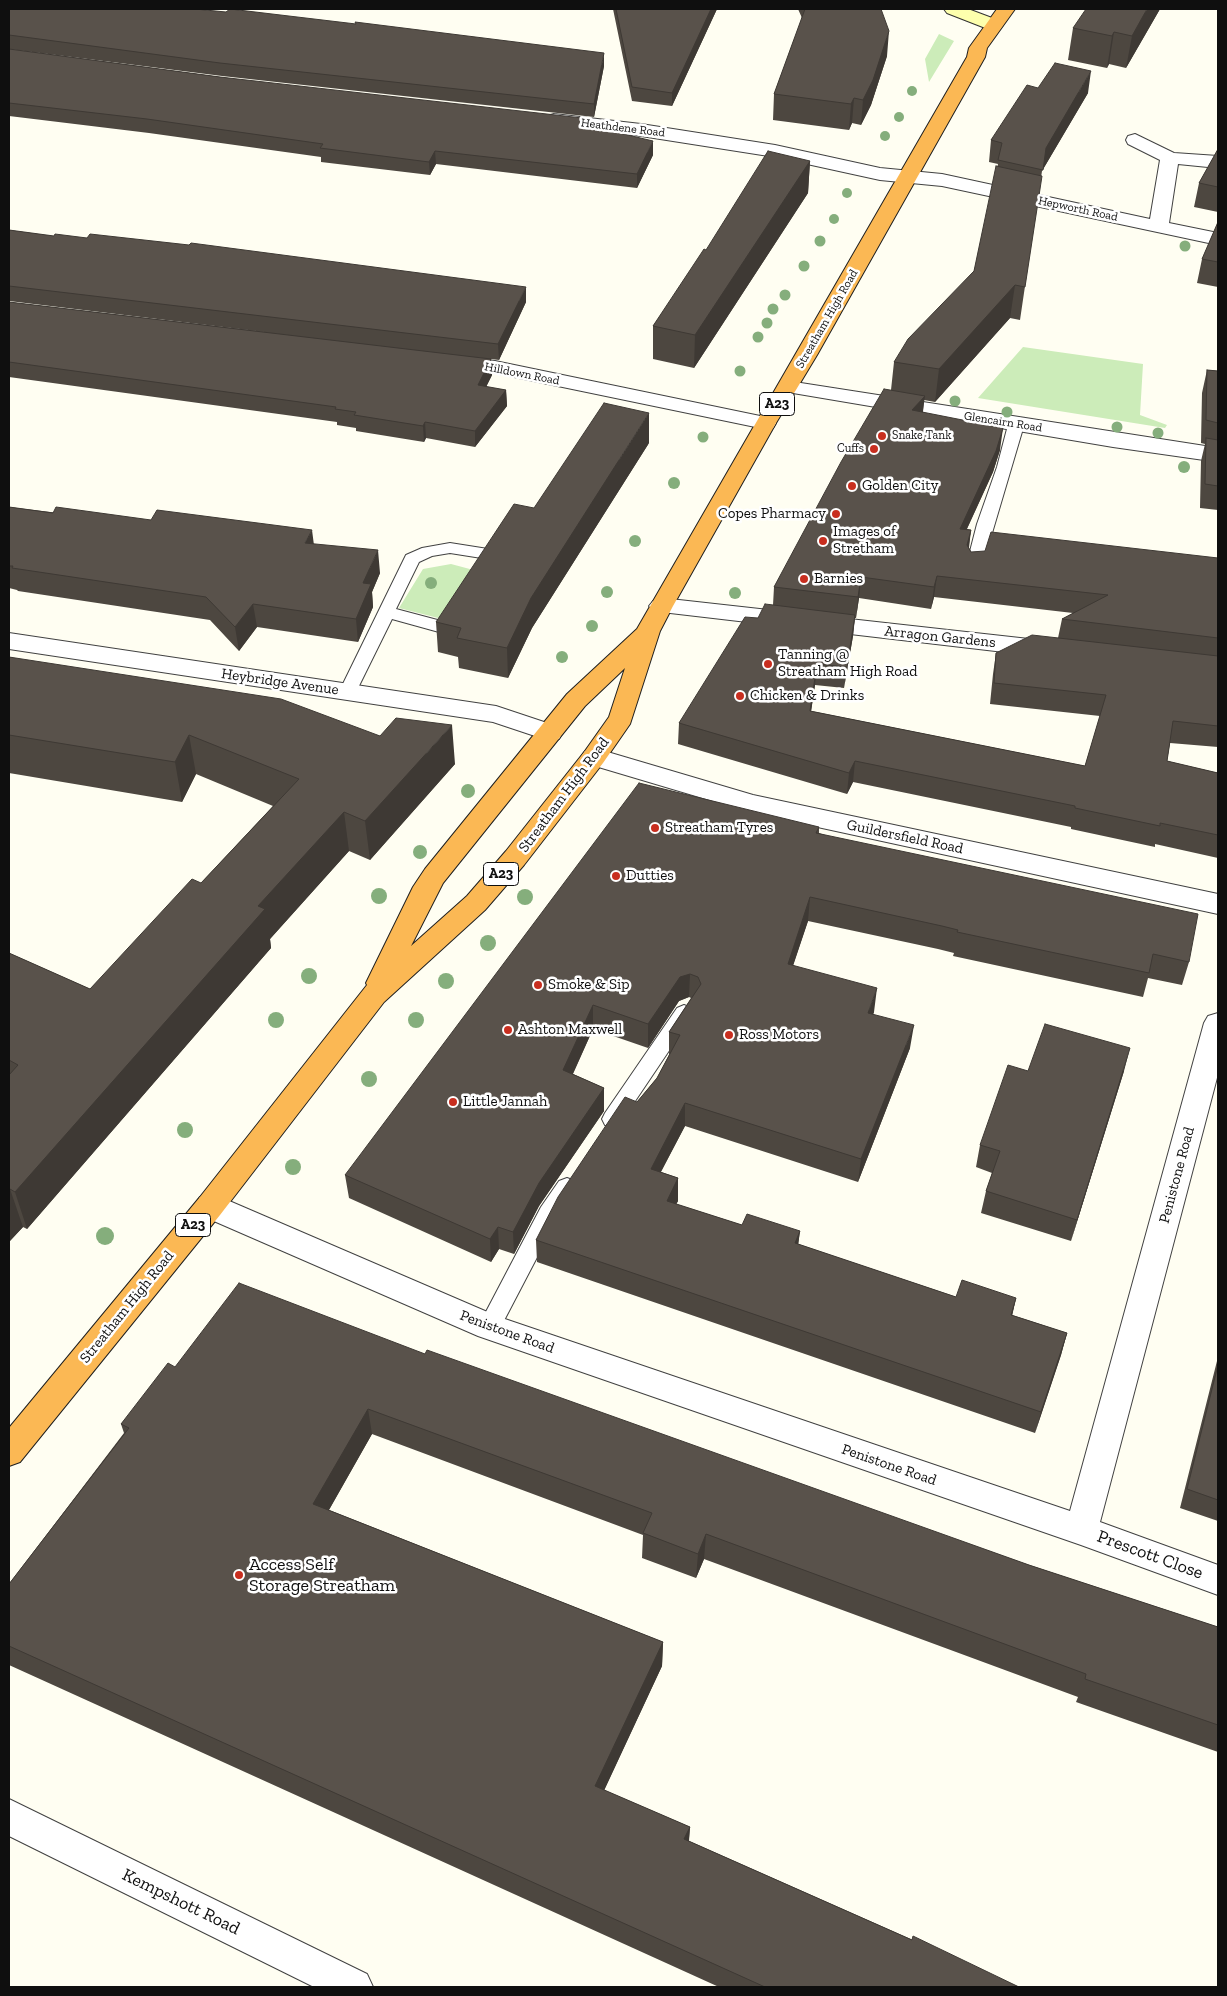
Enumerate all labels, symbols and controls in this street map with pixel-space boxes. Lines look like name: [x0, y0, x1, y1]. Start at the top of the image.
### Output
street label: Heathdene Road: [580, 116, 666, 140]
street label: Hepworth Road: [1037, 194, 1119, 224]
street label: Streatham High Road: [793, 267, 861, 371]
street label: Hilldown Road: [483, 360, 561, 388]
road number: A23: [760, 392, 794, 416]
street label: Glencairn Road: [963, 409, 1043, 435]
place label: Snake Tank: [892, 429, 951, 443]
marker: Snake Tank: [876, 430, 888, 442]
place label: Cuffs: [837, 442, 864, 456]
marker: Cuffs: [868, 443, 880, 455]
place label: Golden City: [862, 477, 938, 495]
marker: Golden City: [846, 480, 858, 492]
place label: Copes Pharmacy: [718, 505, 826, 523]
marker: Copes Pharmacy: [830, 508, 842, 520]
place label: Images of Stretham: [833, 523, 896, 558]
marker: Images of Stretham: [817, 535, 829, 547]
place label: Barnies: [814, 570, 863, 588]
marker: Barnies: [798, 573, 810, 585]
street label: Arragon Gardens: [883, 622, 997, 652]
place label: Tanning @ Streatham High Road: [778, 646, 918, 681]
marker: Tanning @ Streatham High Road: [762, 658, 774, 670]
street label: Heybridge Avenue: [220, 665, 340, 699]
place label: Chicken & Drinks: [750, 687, 864, 705]
marker: Chicken & Drinks: [734, 690, 746, 702]
street label: Streatham High Road: [515, 734, 613, 856]
street label: Guildersfield Road: [845, 816, 965, 858]
place label: Streatham Tyres: [665, 819, 773, 837]
marker: Streatham Tyres: [649, 822, 661, 834]
road number: A23: [484, 862, 518, 886]
place label: Dutties: [626, 867, 674, 885]
marker: Dutties: [610, 870, 622, 882]
place label: Smoke & Sip: [548, 976, 629, 994]
marker: Smoke & Sip: [532, 979, 544, 991]
place label: Ashton Maxwell: [518, 1021, 622, 1039]
marker: Ashton Maxwell: [502, 1024, 514, 1036]
place label: Ross Motors: [739, 1026, 819, 1044]
marker: Ross Motors: [723, 1029, 735, 1041]
place label: Little Jannah: [463, 1093, 547, 1111]
marker: Little Jannah: [447, 1096, 459, 1108]
street label: Penistone Road: [1155, 1125, 1199, 1225]
road number: A23: [176, 1214, 210, 1236]
street label: Streatham High Road: [76, 1247, 178, 1367]
street label: Penistone Road: [457, 1307, 557, 1357]
street label: Penistone Road: [839, 1440, 939, 1490]
street label: Prescott Close: [1094, 1526, 1206, 1584]
place label: Access Self Storage Streatham: [249, 1554, 395, 1596]
marker: Access Self Storage Streatham: [233, 1569, 245, 1581]
street label: Kempshott Road: [119, 1864, 243, 1940]

